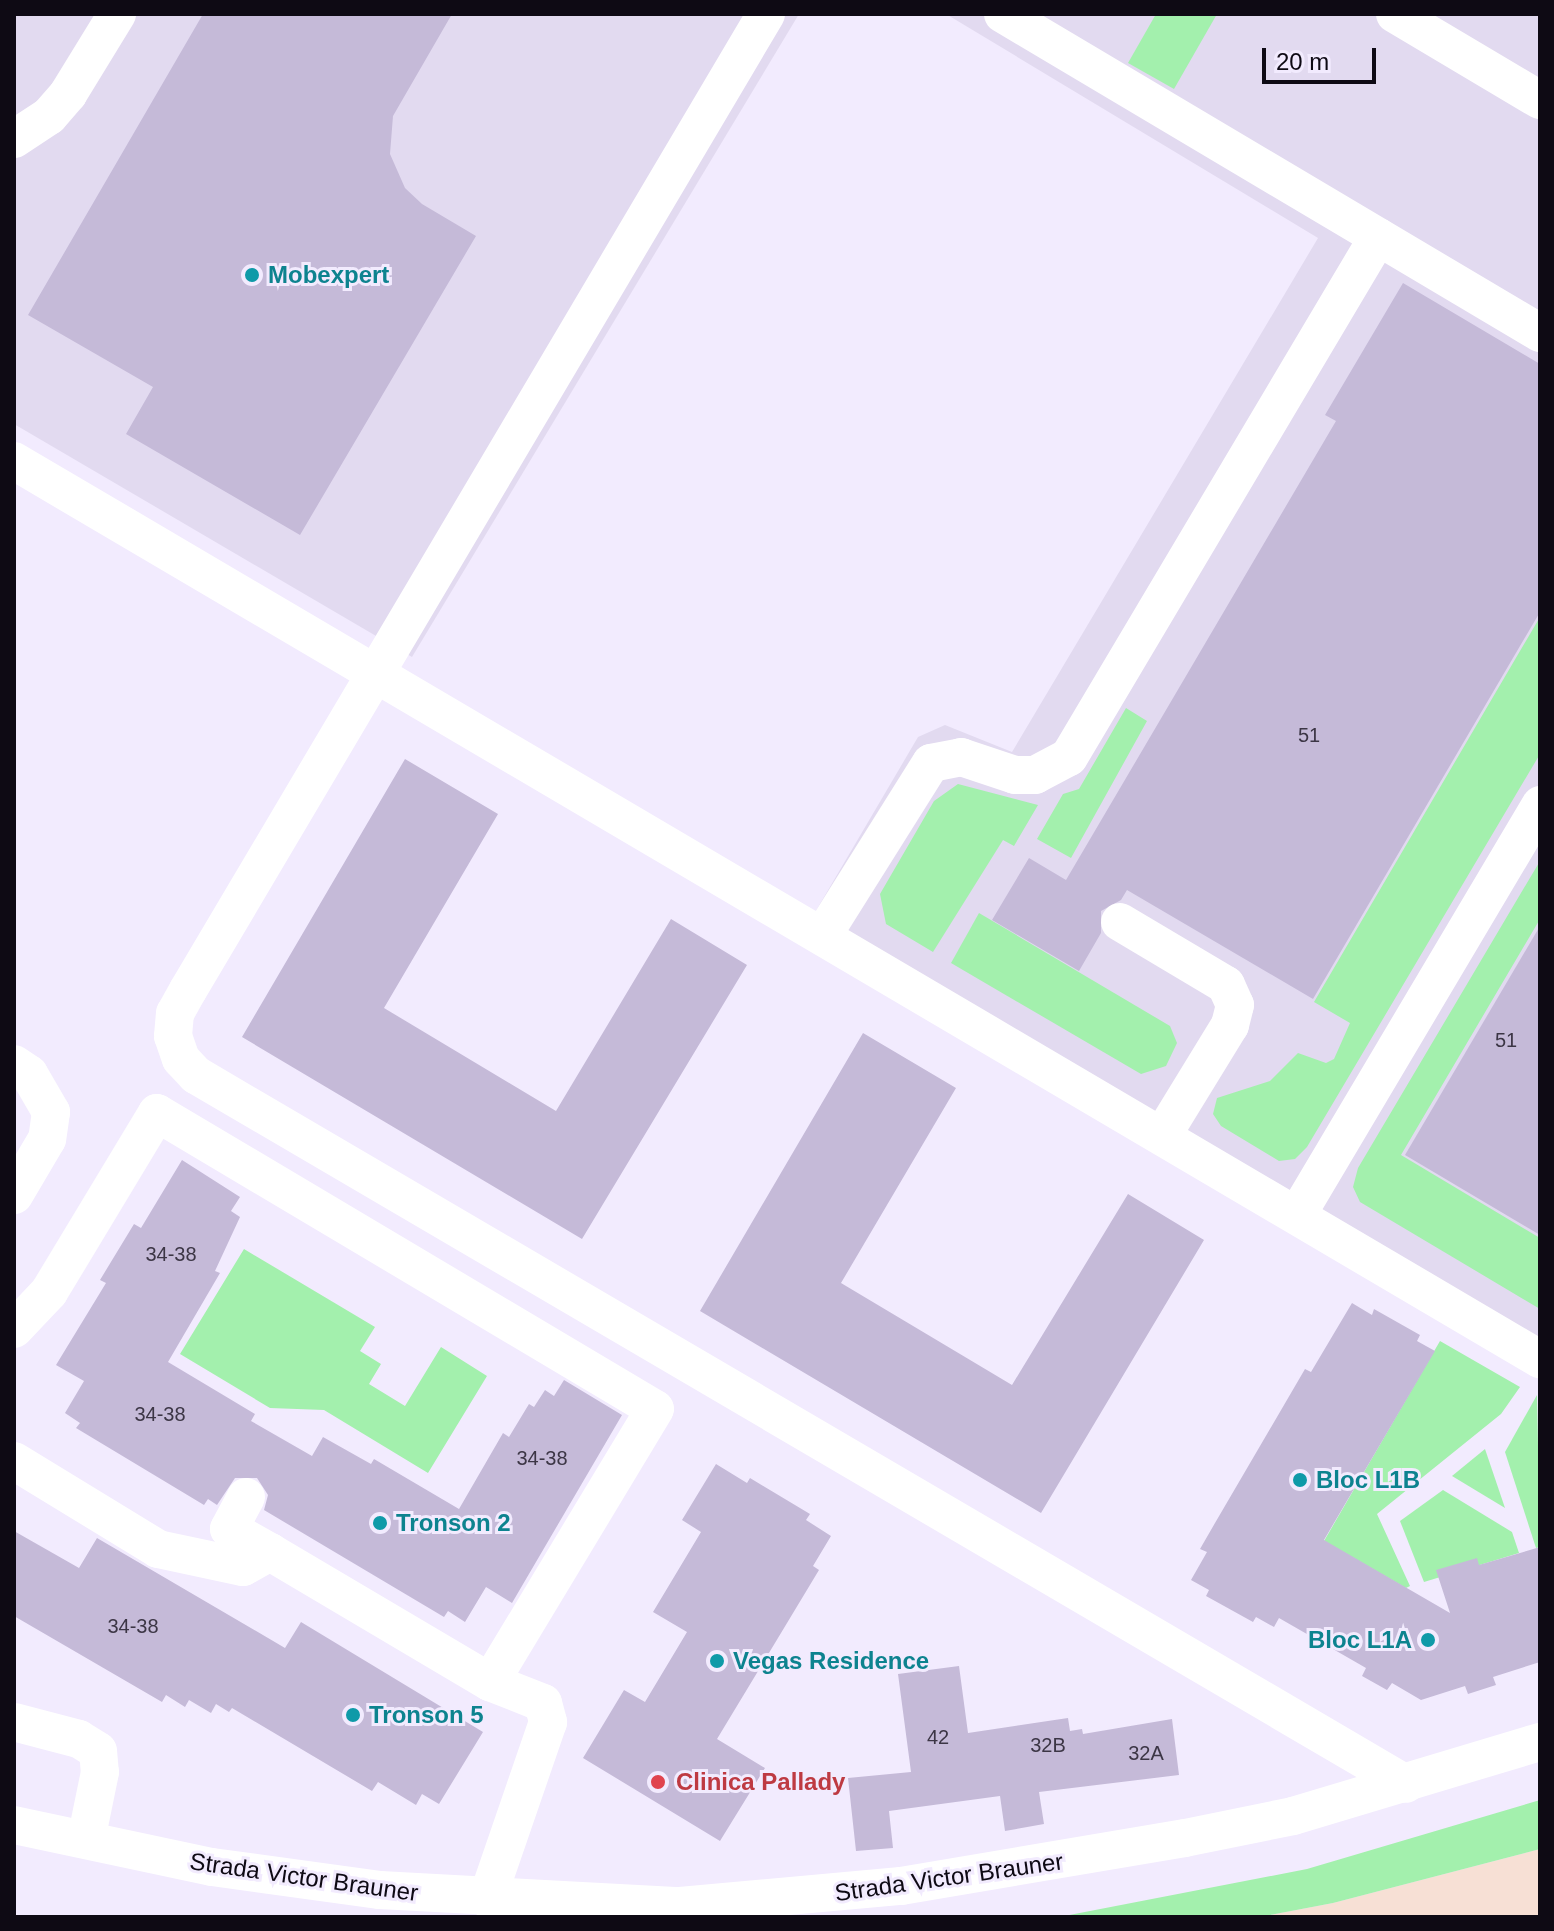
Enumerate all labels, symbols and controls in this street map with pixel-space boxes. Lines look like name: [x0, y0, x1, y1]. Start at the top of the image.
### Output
scale bar: [1266, 32, 1380, 82]
text: 20 m: [1276, 48, 1329, 75]
place label: Mobexpert: [268, 261, 389, 289]
marker: Mobexpert: [243, 266, 261, 284]
house number: 51: [1298, 723, 1320, 747]
house number: 51: [1495, 1028, 1517, 1052]
house number: 34-38: [145, 1242, 197, 1266]
house number: 34-38: [134, 1402, 186, 1426]
house number: 34-38: [516, 1446, 568, 1470]
place label: Bloc L1B: [1316, 1466, 1420, 1494]
marker: Bloc L1B: [1291, 1471, 1309, 1489]
place label: Tronson 2: [396, 1509, 511, 1537]
marker: Tronson 2: [371, 1514, 389, 1532]
house number: 34-38: [107, 1614, 159, 1638]
place label: Bloc L1A: [1308, 1626, 1412, 1654]
marker: Bloc L1A: [1419, 1631, 1437, 1649]
place label: Vegas Residence: [733, 1647, 929, 1675]
marker: Vegas Residence: [708, 1652, 726, 1670]
place label: Tronson 5: [369, 1701, 484, 1729]
marker: Tronson 5: [344, 1706, 362, 1724]
house number: 42: [927, 1725, 949, 1749]
house number: 32B: [1030, 1733, 1066, 1757]
house number: 32A: [1128, 1741, 1164, 1765]
place label: Clinica Pallady: [676, 1768, 845, 1796]
marker: Clinica Pallady: [647, 1771, 669, 1793]
street label: Strada Victor Brauner: [188, 1847, 420, 1907]
street label: Strada Victor Brauner: [833, 1847, 1065, 1907]

